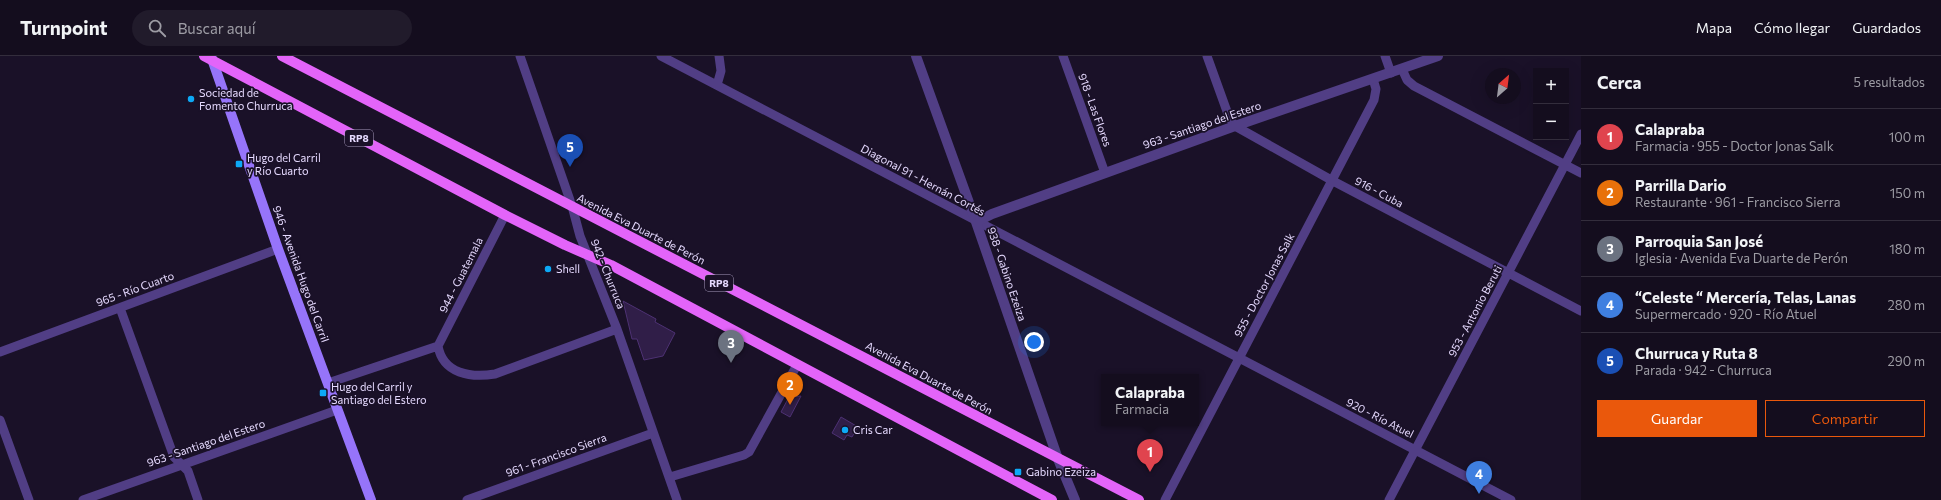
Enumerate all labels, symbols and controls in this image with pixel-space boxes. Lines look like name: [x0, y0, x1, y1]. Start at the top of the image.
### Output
search box: [132, 10, 412, 46]
text: Turnpoint: [20, 16, 108, 39]
icon: search: [146, 17, 168, 39]
text: Buscar aquí: [178, 19, 256, 37]
text: Mapa: [1696, 19, 1732, 36]
text: Cómo llegar: [1754, 19, 1830, 36]
text: Guardados: [1852, 19, 1921, 36]
north arrow: [1485, 68, 1521, 104]
map controls: [1533, 68, 1569, 140]
button: +: [1533, 68, 1569, 104]
street label: 918 - Las Flores: [1076, 72, 1115, 148]
text: Cerca: [1597, 72, 1642, 93]
text: 5 resultados: [1854, 74, 1925, 90]
place label: Sociedad de Fomento Churruca: [199, 86, 293, 112]
marker: Sociedad de Fomento Churruca: [186, 94, 196, 104]
street label: 963 - Santiago del Estero: [1141, 98, 1263, 151]
button: −: [1533, 104, 1569, 140]
text: Calapraba: [1635, 120, 1705, 138]
text: 1: [1607, 129, 1613, 145]
text: 100 m: [1889, 129, 1925, 145]
road number: RP8: [345, 130, 373, 146]
pin: 5: [557, 134, 583, 167]
text: Farmacia · 955 - Doctor Jonas Salk: [1635, 138, 1834, 154]
street label: Diagonal 91 - Hernán Cortés: [859, 141, 988, 218]
place label: Hugo del Carril y Río Cuarto: [247, 151, 321, 177]
marker: Hugo del Carril y Río Cuarto: [234, 159, 244, 169]
street label: 916 - Cuba: [1353, 173, 1406, 210]
text: Parrilla Dario: [1635, 176, 1726, 194]
text: 2: [1606, 185, 1614, 201]
text: 150 m: [1890, 185, 1925, 201]
street label: Avenida Eva Duarte de Perón: [575, 191, 707, 267]
text: Restaurante · 961 - Francisco Sierra: [1635, 194, 1841, 210]
street label: 946 - Avenida Hugo del Carril: [271, 204, 332, 344]
street label: 938 - Gabino Ezeiza: [985, 225, 1030, 322]
street label: 955 - Doctor Jonas Salk: [1231, 231, 1297, 339]
text: Parroquia San José: [1635, 232, 1763, 250]
street label: 944 - Guatemala: [436, 235, 485, 315]
street label: 942 - Churruca: [589, 237, 628, 311]
text: 3: [1606, 241, 1614, 257]
text: 180 m: [1889, 241, 1925, 257]
text: Iglesia · Avenida Eva Duarte de Perón: [1635, 250, 1848, 266]
place label: Shell: [556, 262, 580, 275]
street label: 953 - Antonio Beruti: [1445, 263, 1504, 359]
marker: Shell: [543, 264, 553, 274]
street label: 965 - Río Cuarto: [94, 268, 176, 309]
road number: RP8: [705, 275, 733, 291]
text: “Celeste “ Mercería, Telas, Lanas: [1635, 288, 1856, 306]
text: 4: [1606, 297, 1614, 313]
text: 280 m: [1888, 297, 1925, 313]
text: Supermercado · 920 - Río Atuel: [1635, 306, 1817, 322]
pin: 3: [718, 330, 744, 363]
your location: [1024, 332, 1044, 352]
street label: Avenida Eva Duarte de Perón: [863, 338, 995, 417]
text: Churruca y Ruta 8: [1635, 344, 1758, 362]
text: 5: [1606, 353, 1614, 369]
text: 290 m: [1888, 353, 1925, 369]
text: Parada · 942 - Churruca: [1635, 362, 1772, 378]
pin: 2: [777, 372, 803, 405]
popup: [1101, 374, 1199, 426]
place label: Hugo del Carril y Santiago del Estero: [331, 380, 427, 406]
text: Calapraba: [1115, 383, 1185, 401]
marker: Hugo del Carril y Santiago del Estero: [318, 388, 328, 398]
street label: 920 - Río Atuel: [1344, 395, 1416, 440]
button: Guardar: [1597, 400, 1757, 437]
button: Compartir: [1765, 400, 1925, 437]
text: Farmacia: [1115, 401, 1169, 417]
street label: 963 - Santiago del Estero: [145, 416, 267, 469]
place label: Cris Car: [853, 423, 893, 436]
marker: Cris Car: [840, 425, 850, 435]
street label: 961 - Francisco Sierra: [504, 430, 608, 479]
pin: 1: [1137, 439, 1163, 472]
pin: 4: [1466, 461, 1492, 494]
place label: Gabino Ezeiza: [1026, 465, 1096, 478]
marker: Gabino Ezeiza: [1013, 467, 1023, 477]

